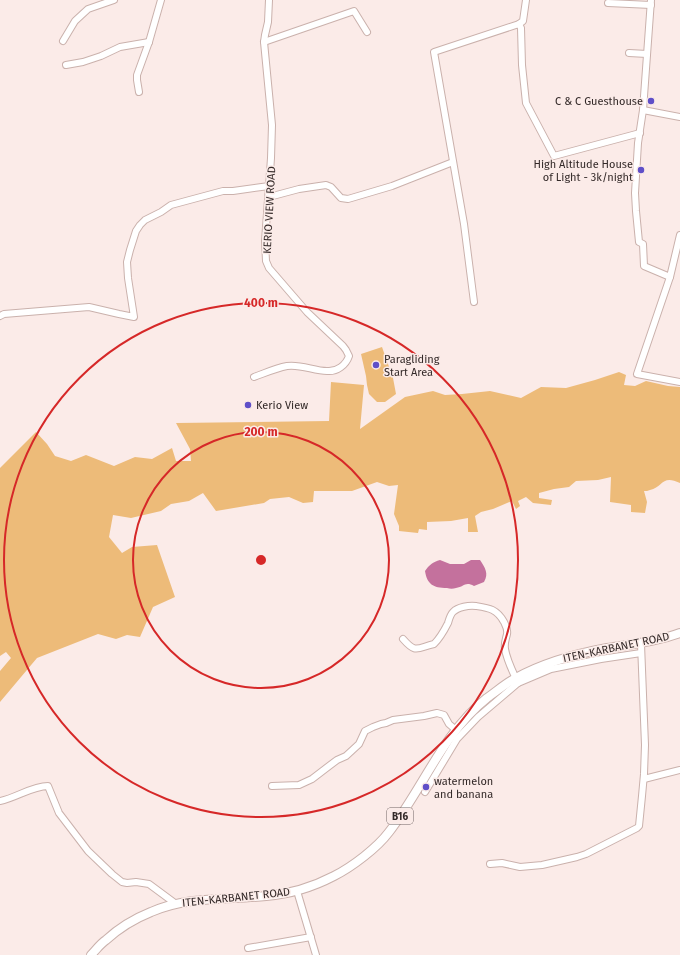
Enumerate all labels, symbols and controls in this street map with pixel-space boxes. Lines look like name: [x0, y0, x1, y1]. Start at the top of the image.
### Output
place label: C & C Guesthouse: [555, 95, 643, 108]
marker: C & C Guesthouse: [646, 96, 656, 106]
place label: High Altitude House of Light - 3k/night: [533, 158, 633, 184]
marker: High Altitude House of Light - 3k/night: [636, 165, 646, 175]
street label: KERIO VIEW ROAD: [261, 166, 278, 254]
text: 400 m: [244, 296, 278, 310]
place label: Paragliding Start Area: [384, 353, 440, 379]
marker: Paragliding Start Area: [371, 360, 381, 370]
place label: Kerio View: [256, 399, 308, 412]
marker: Kerio View: [243, 400, 253, 410]
text: 200 m: [244, 425, 278, 439]
centre of rings: [254, 553, 268, 567]
street label: ITEN-KARBANET ROAD: [562, 630, 671, 665]
place label: watermelon and banana: [434, 775, 493, 801]
marker: watermelon and banana: [421, 782, 431, 792]
road number: B16: [387, 808, 413, 824]
street label: ITEN-KARBANET ROAD: [181, 885, 291, 910]

